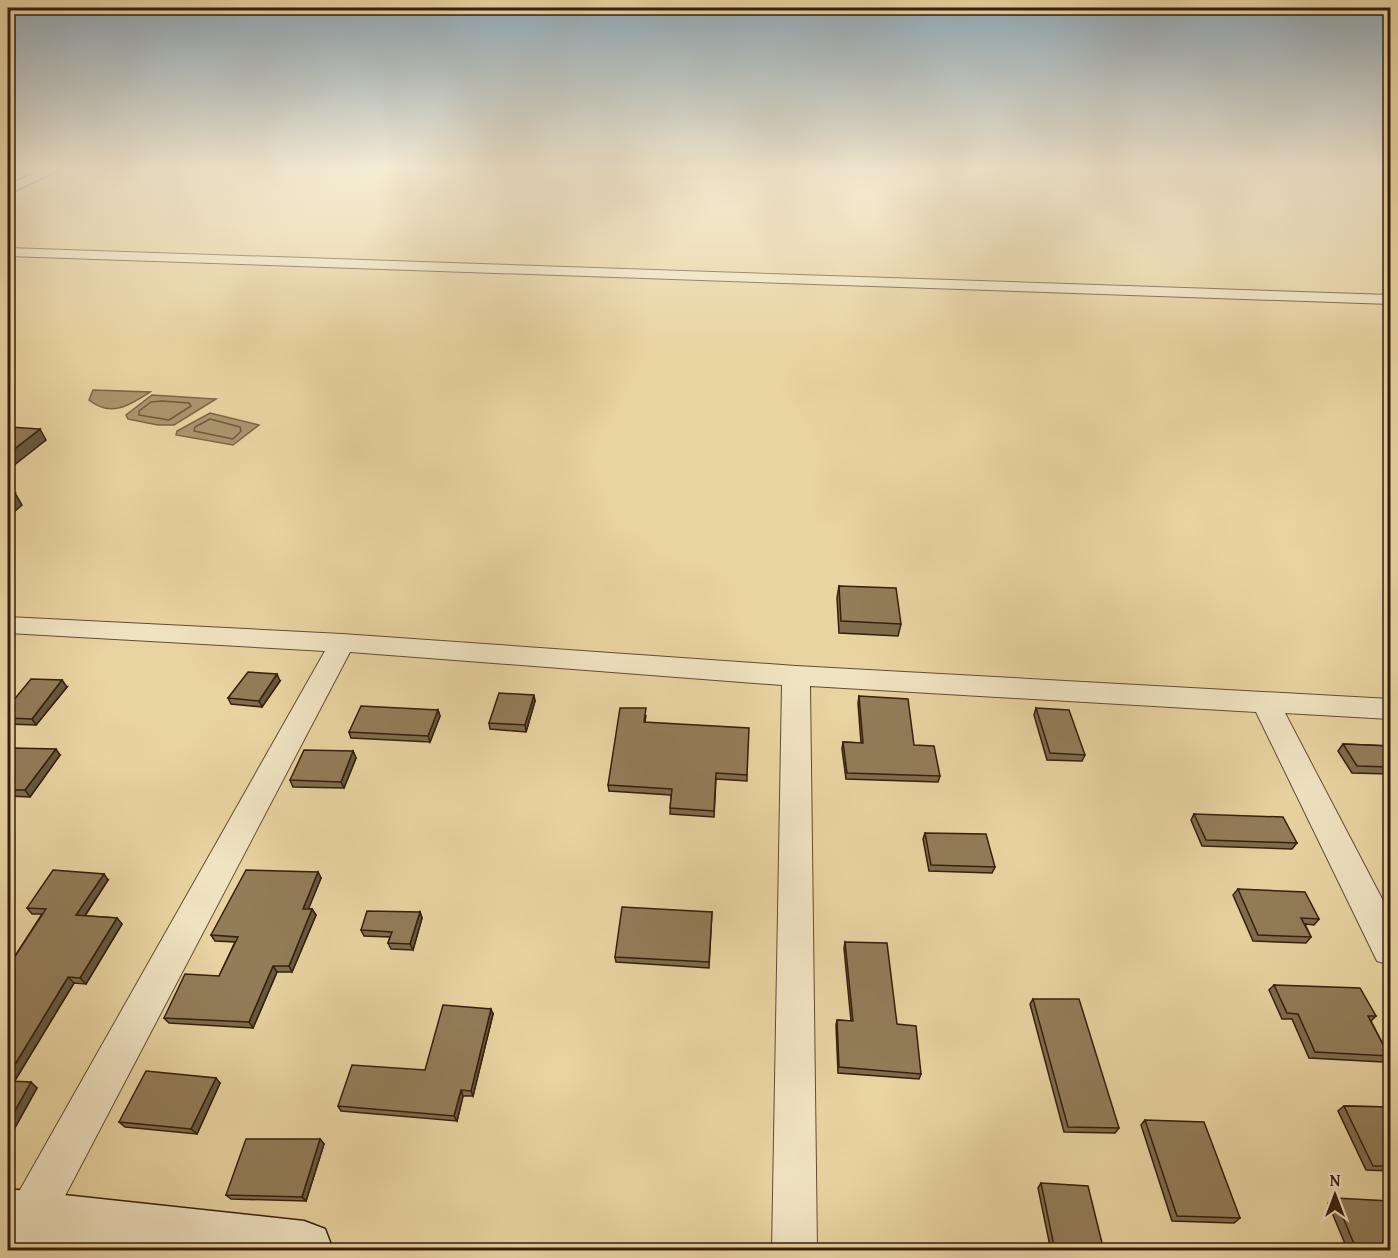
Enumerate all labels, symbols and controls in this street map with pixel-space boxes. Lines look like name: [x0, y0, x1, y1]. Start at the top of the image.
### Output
north arrow: [1305, 1165, 1365, 1225]
text: N: [1330, 1168, 1341, 1192]

